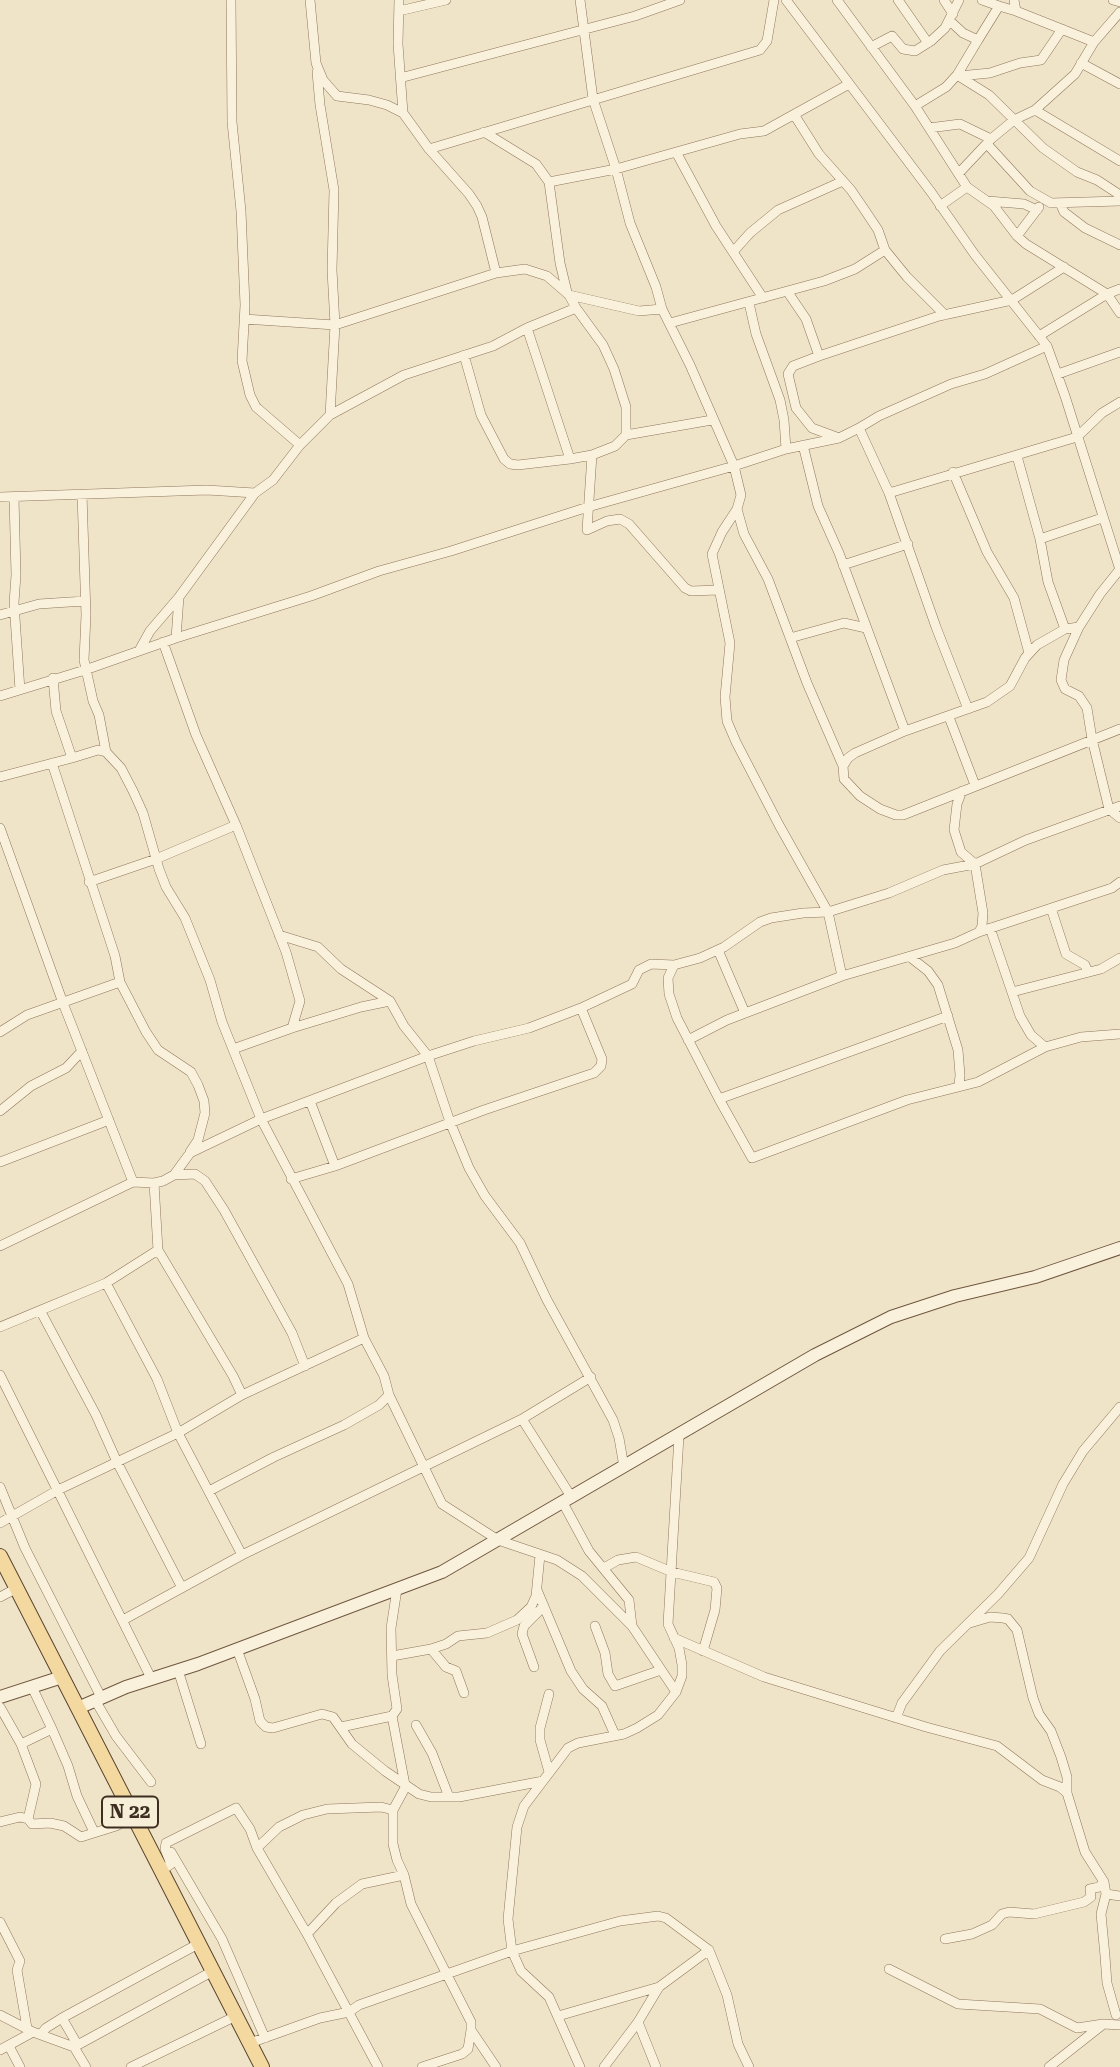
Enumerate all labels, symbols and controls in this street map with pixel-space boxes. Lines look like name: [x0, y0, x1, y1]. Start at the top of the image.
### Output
road number: N 22: [102, 1796, 158, 1828]

